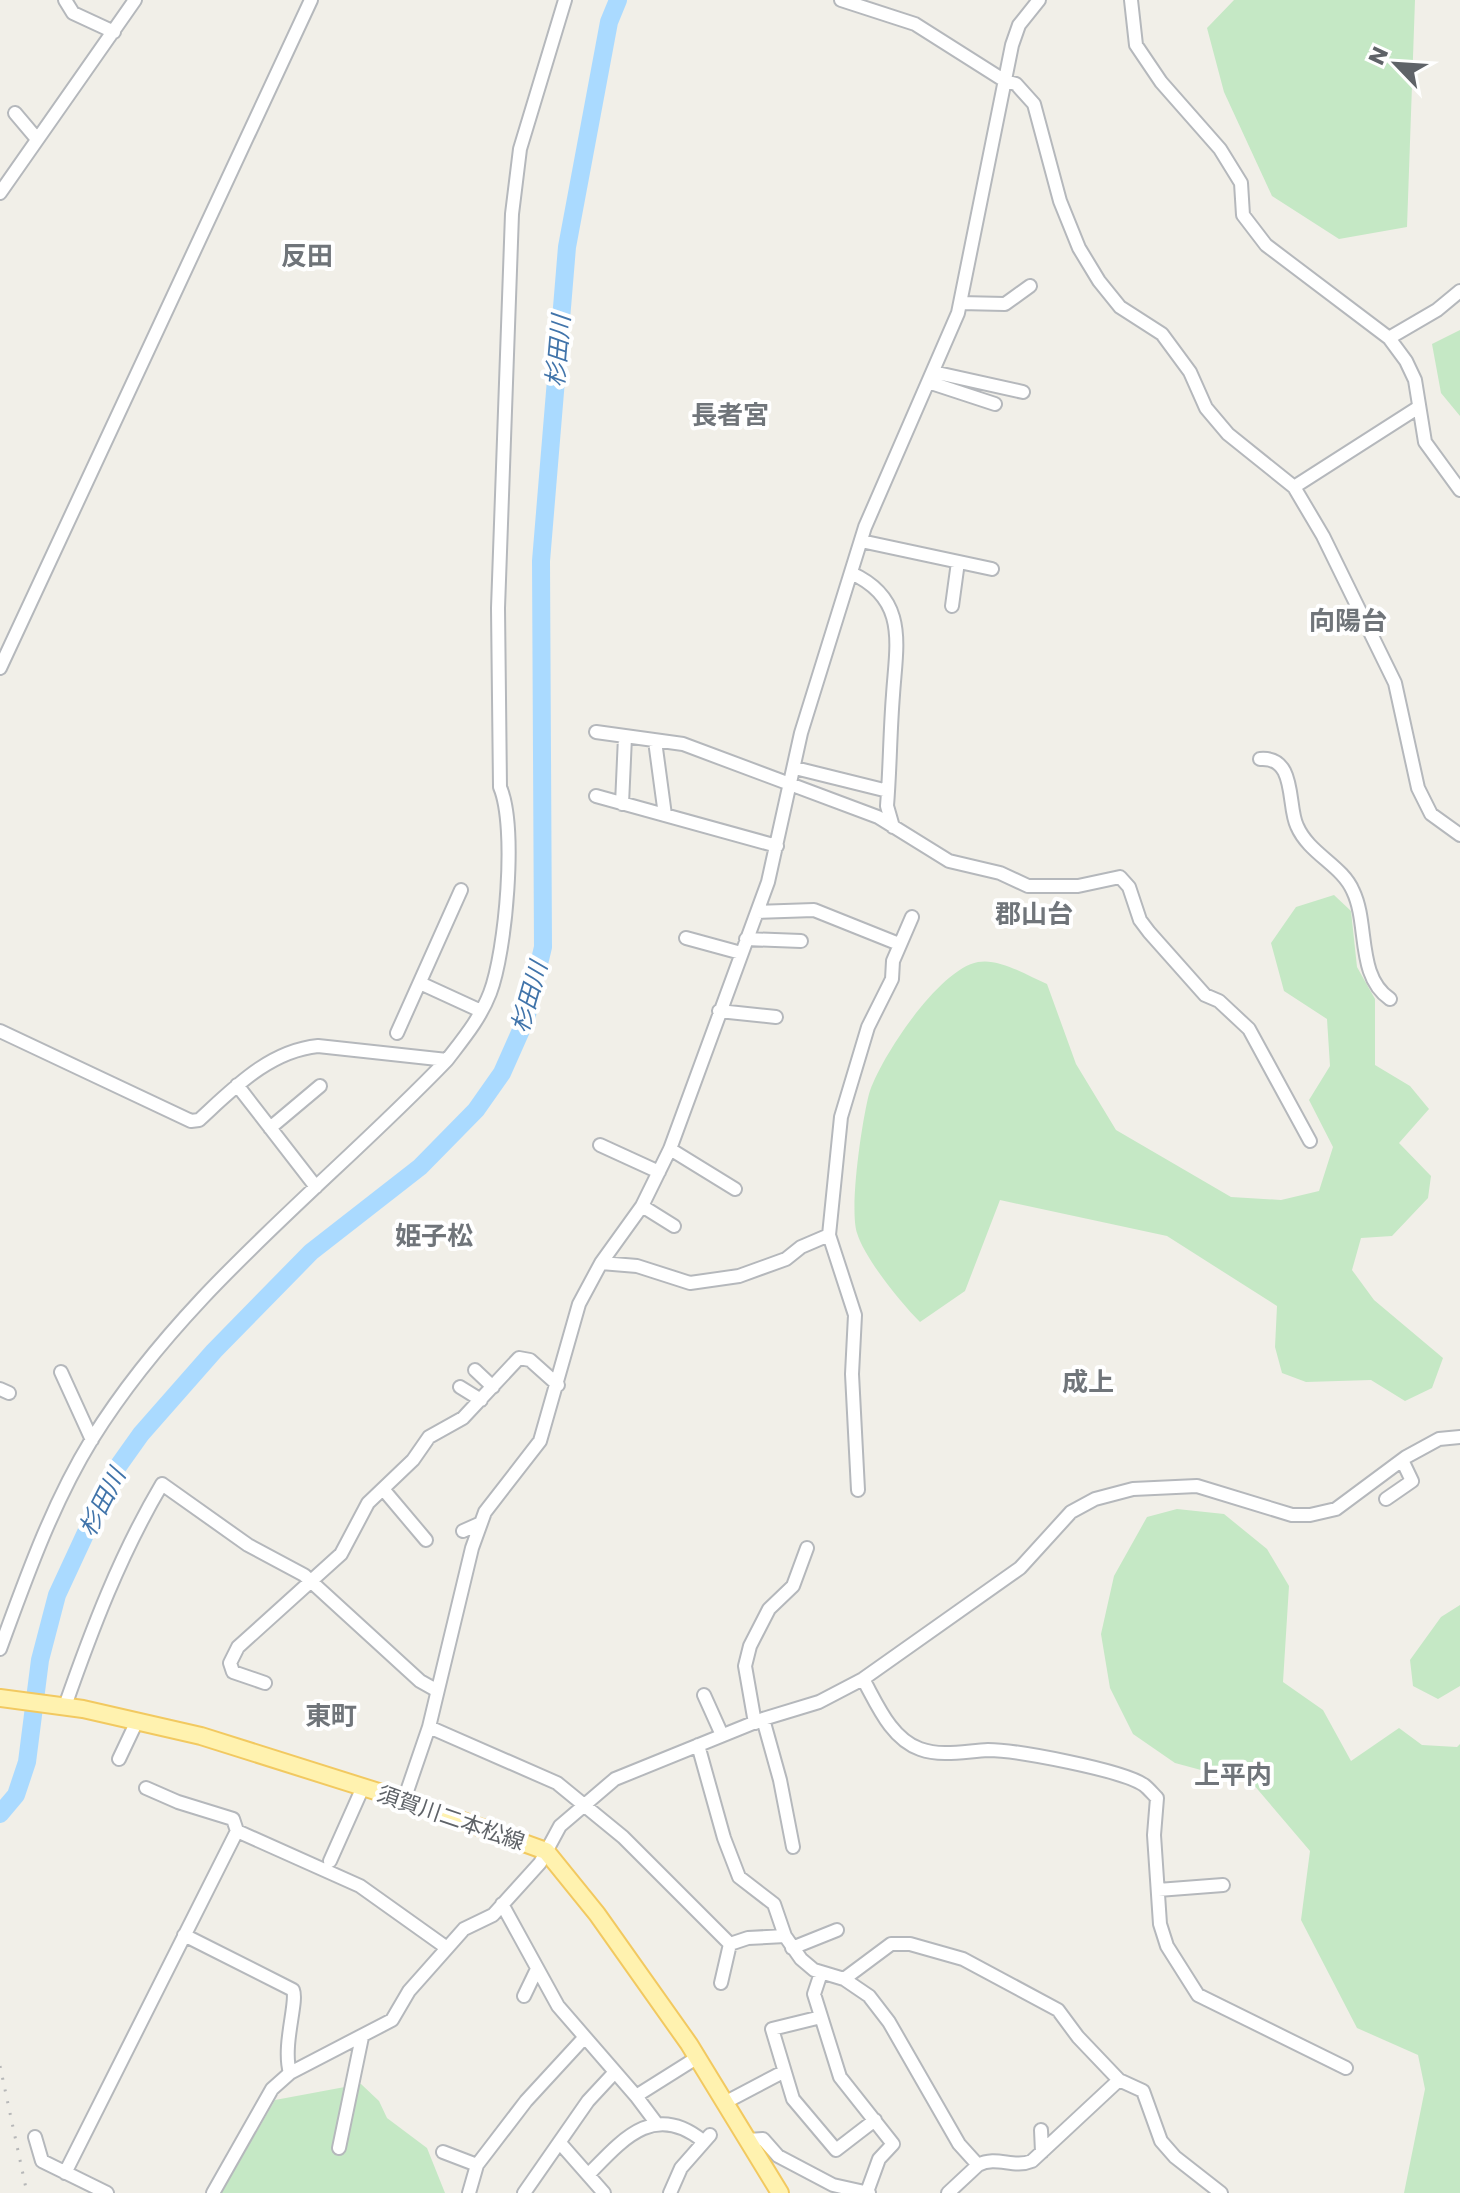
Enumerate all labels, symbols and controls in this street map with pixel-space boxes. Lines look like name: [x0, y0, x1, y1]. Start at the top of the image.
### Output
north arrow: [1356, 24, 1436, 104]
text: N: [1361, 42, 1396, 70]
district label: 反田: [281, 238, 333, 274]
water label: 杉田川: [538, 311, 578, 388]
district label: 長者宮: [691, 397, 769, 433]
district label: 向陽台: [1309, 603, 1387, 639]
district label: 郡山台: [995, 896, 1073, 932]
water label: 杉田川: [503, 955, 556, 1036]
district label: 姫子松: [395, 1218, 473, 1254]
district label: 成上: [1062, 1364, 1114, 1400]
water label: 杉田川: [71, 1460, 134, 1542]
district label: 東町: [305, 1698, 357, 1734]
district label: 上平内: [1194, 1757, 1272, 1793]
street label: 須賀川二本松線: [373, 1778, 529, 1858]

